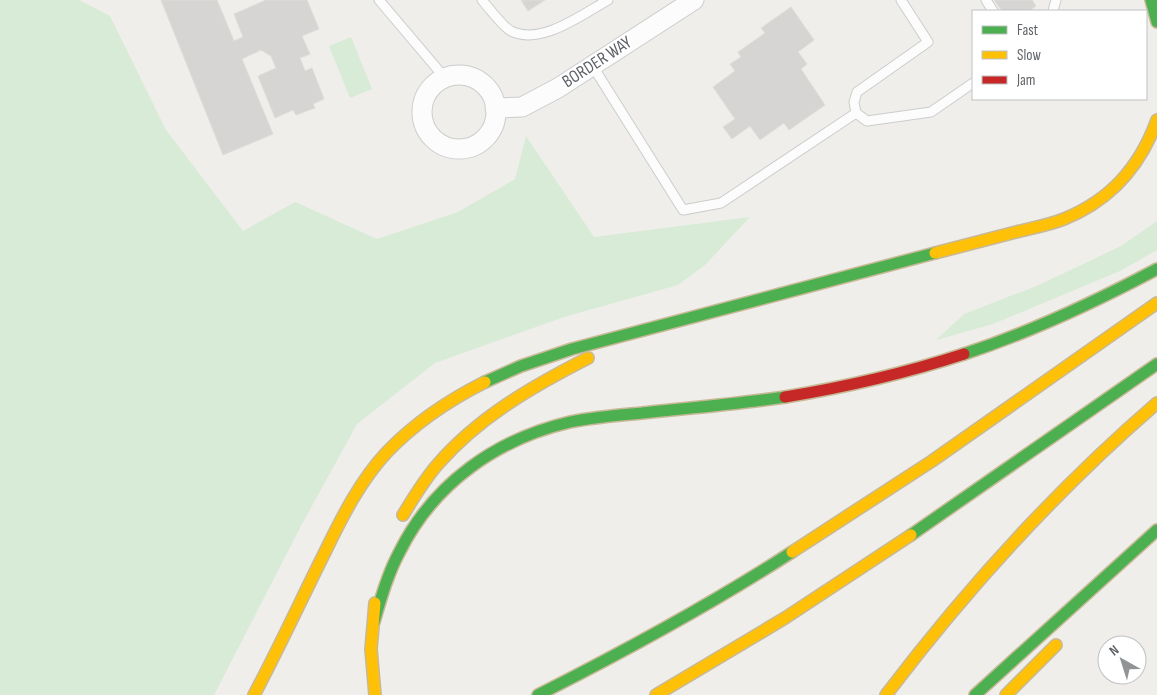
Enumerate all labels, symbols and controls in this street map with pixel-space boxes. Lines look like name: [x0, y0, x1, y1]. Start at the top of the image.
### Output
legend: [972, 10, 1147, 100]
text: Fast: [1017, 21, 1039, 40]
street label: BORDER WAY: [558, 32, 636, 92]
text: Slow: [1017, 46, 1041, 65]
text: Jam: [1016, 71, 1035, 90]
north arrow: [1097, 635, 1147, 685]
text: N: [1106, 641, 1122, 659]

